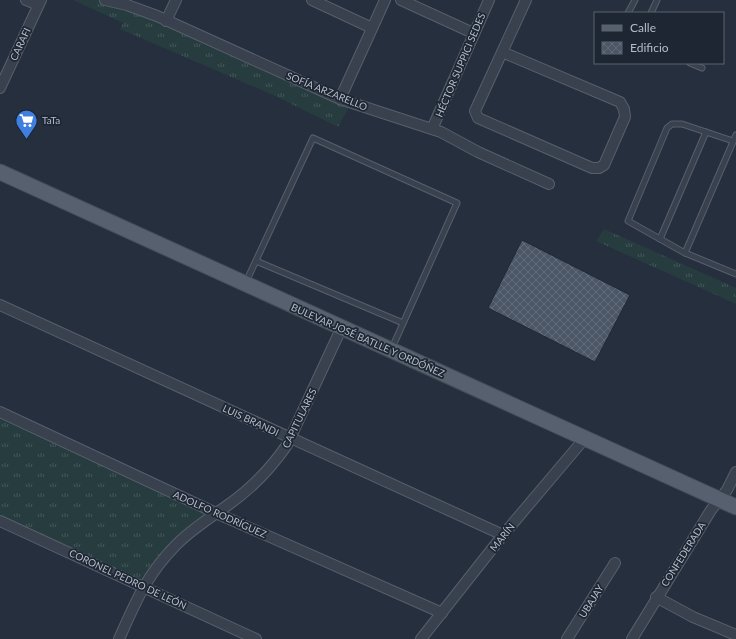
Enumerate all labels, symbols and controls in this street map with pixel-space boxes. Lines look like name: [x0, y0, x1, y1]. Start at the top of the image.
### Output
street label: HÉCTOR SUPPICI SEDES: [433, 11, 487, 119]
legend: [594, 12, 724, 64]
text: Calle: [630, 20, 656, 35]
street label: CARAFI: [7, 26, 33, 62]
text: Edificio: [630, 40, 669, 55]
street label: SOFÍA ARZARELLO: [285, 69, 369, 113]
supermarket icon: TaTa: [14, 107, 40, 140]
place label: TaTa: [42, 114, 60, 126]
street label: BULEVAR JOSÉ BATLLE Y ORDÓÑEZ: [289, 301, 447, 379]
street label: CAPITULARES: [279, 386, 319, 450]
street label: LUIS BRANDI: [221, 402, 281, 438]
street label: ADOLFO RODRÍGUEZ: [171, 488, 269, 540]
street label: CONFEDERADA: [658, 519, 708, 589]
street label: MARÍN: [487, 520, 517, 554]
street label: CORONEL PEDRO DE LEÓN: [67, 547, 189, 611]
street label: UBAJAY: [576, 582, 606, 620]

